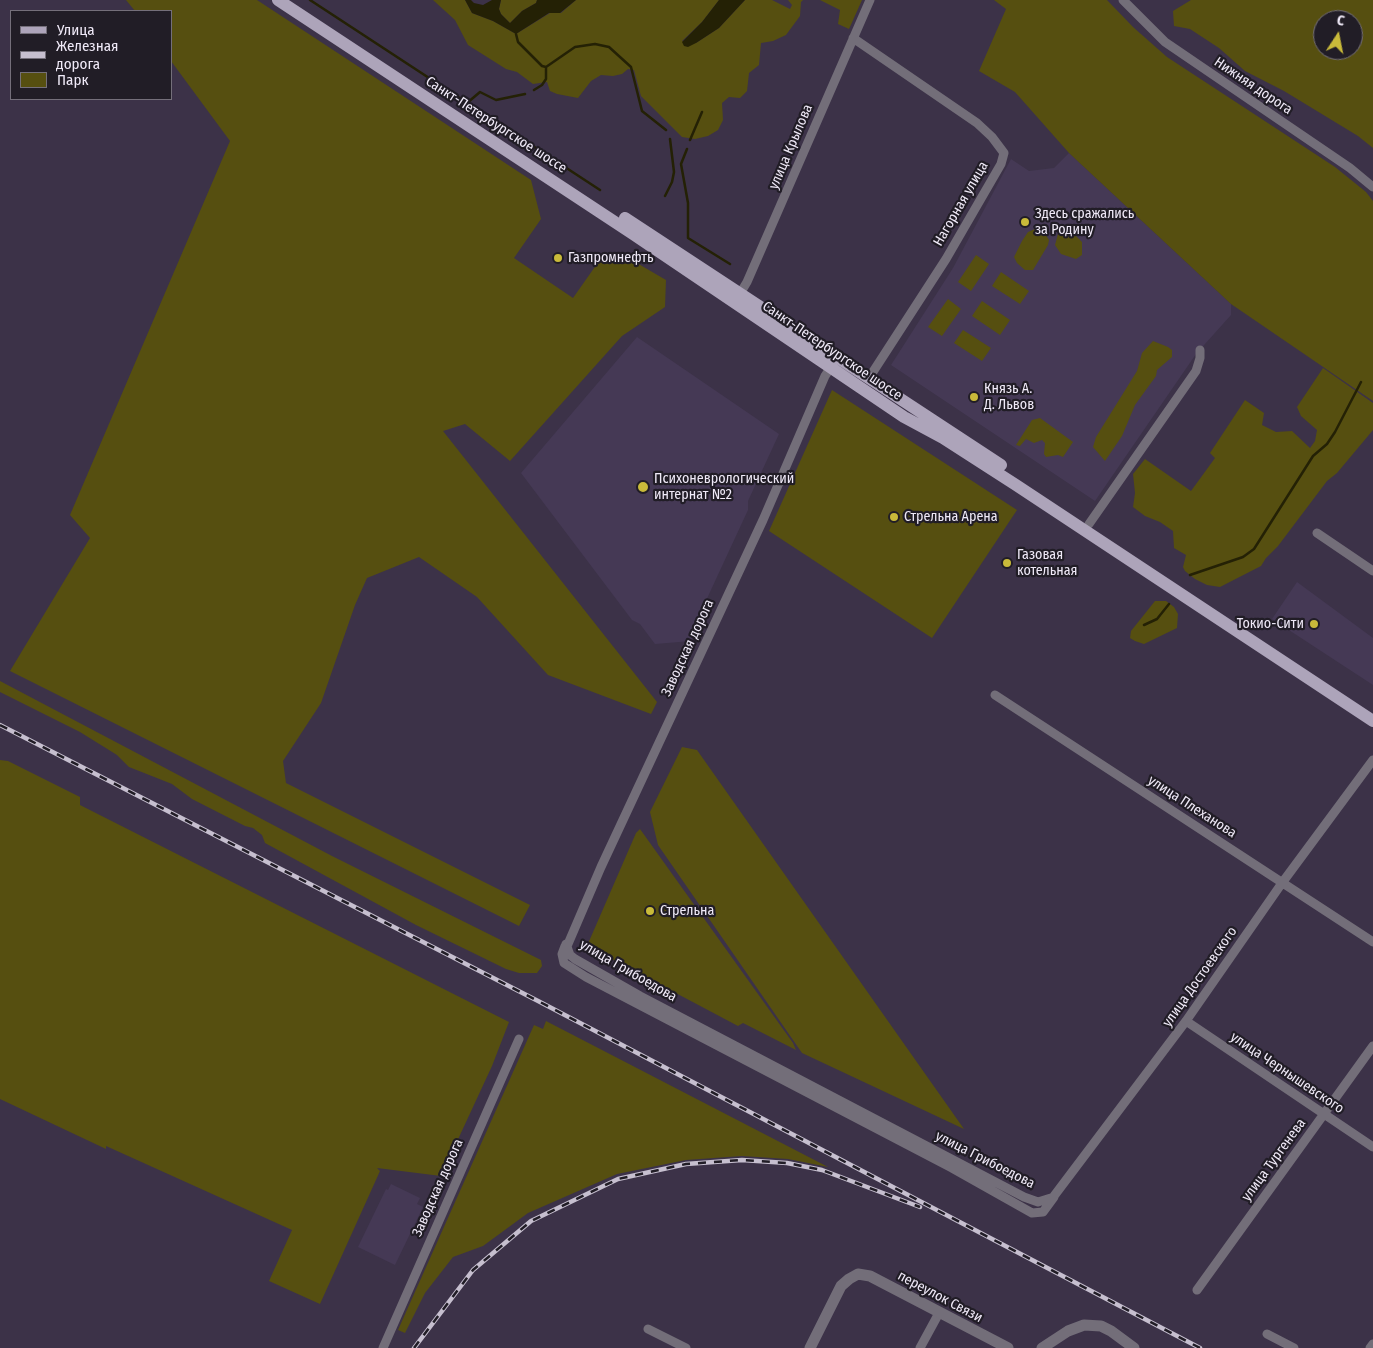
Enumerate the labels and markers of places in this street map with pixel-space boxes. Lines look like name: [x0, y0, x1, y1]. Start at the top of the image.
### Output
place label: Здесь сражались за Родину: [1035, 206, 1134, 238]
marker: Здесь сражались за Родину: [1019, 216, 1031, 228]
place label: Газпромнефть: [568, 250, 653, 266]
marker: Газпромнефть: [552, 252, 564, 264]
place label: Князь А. Д. Львов: [984, 381, 1034, 414]
marker: Князь А. Д. Львов: [968, 391, 980, 403]
place label: Психоневрологический интернат №2: [654, 471, 794, 504]
marker: Психоневрологический интернат №2: [636, 480, 650, 494]
place label: Стрельна Арена: [904, 509, 998, 525]
marker: Стрельна Арена: [888, 511, 900, 523]
place label: Газовая котельная: [1017, 547, 1078, 580]
marker: Газовая котельная: [1001, 557, 1013, 569]
place label: Токио-Сити: [1237, 616, 1304, 632]
marker: Токио-Сити: [1308, 618, 1320, 630]
place label: Стрельна: [660, 903, 714, 919]
marker: Стрельна: [644, 905, 656, 917]

